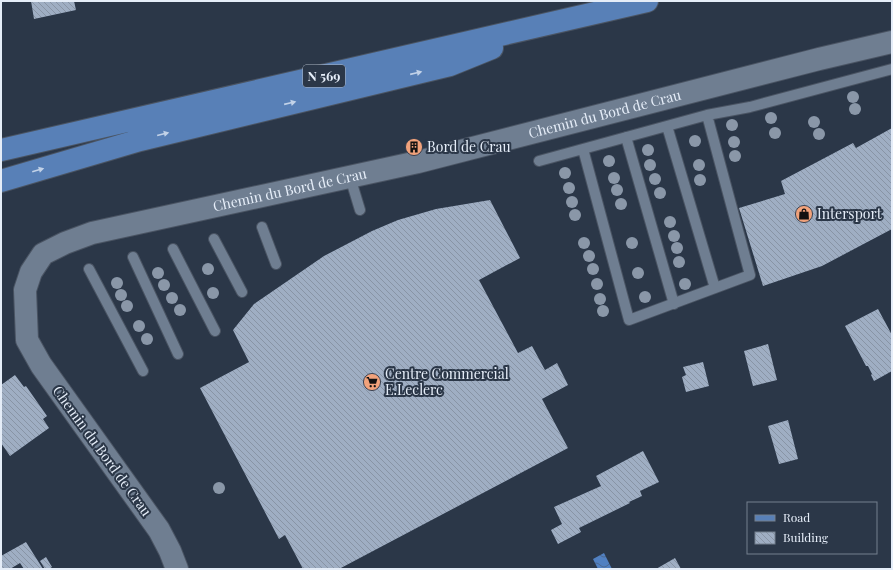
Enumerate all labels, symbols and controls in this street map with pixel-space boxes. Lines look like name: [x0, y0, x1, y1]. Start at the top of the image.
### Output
road number: N 569: [303, 65, 345, 87]
one-way arrow: [410, 70, 422, 76]
street label: Chemin du Bord de Crau: [526, 85, 683, 142]
one-way arrow: [283, 100, 296, 106]
one-way arrow: [157, 131, 170, 137]
building icon: Bord de Crau: [404, 137, 424, 157]
place label: Bord de Crau: [427, 137, 511, 156]
street label: Chemin du Bord de Crau: [211, 163, 368, 215]
one-way arrow: [33, 167, 45, 173]
shop icon: Intersport: [794, 204, 814, 224]
place label: Intersport: [817, 204, 883, 223]
place label: Centre Commercial E.Leclerc: [385, 364, 509, 399]
supermarket icon: Centre Commercial E.Leclerc: [362, 372, 382, 392]
street label: Chemin du Bord de Crau: [49, 382, 156, 520]
legend: [747, 502, 877, 554]
text: Road: [783, 509, 810, 525]
text: Building: [783, 529, 829, 545]

